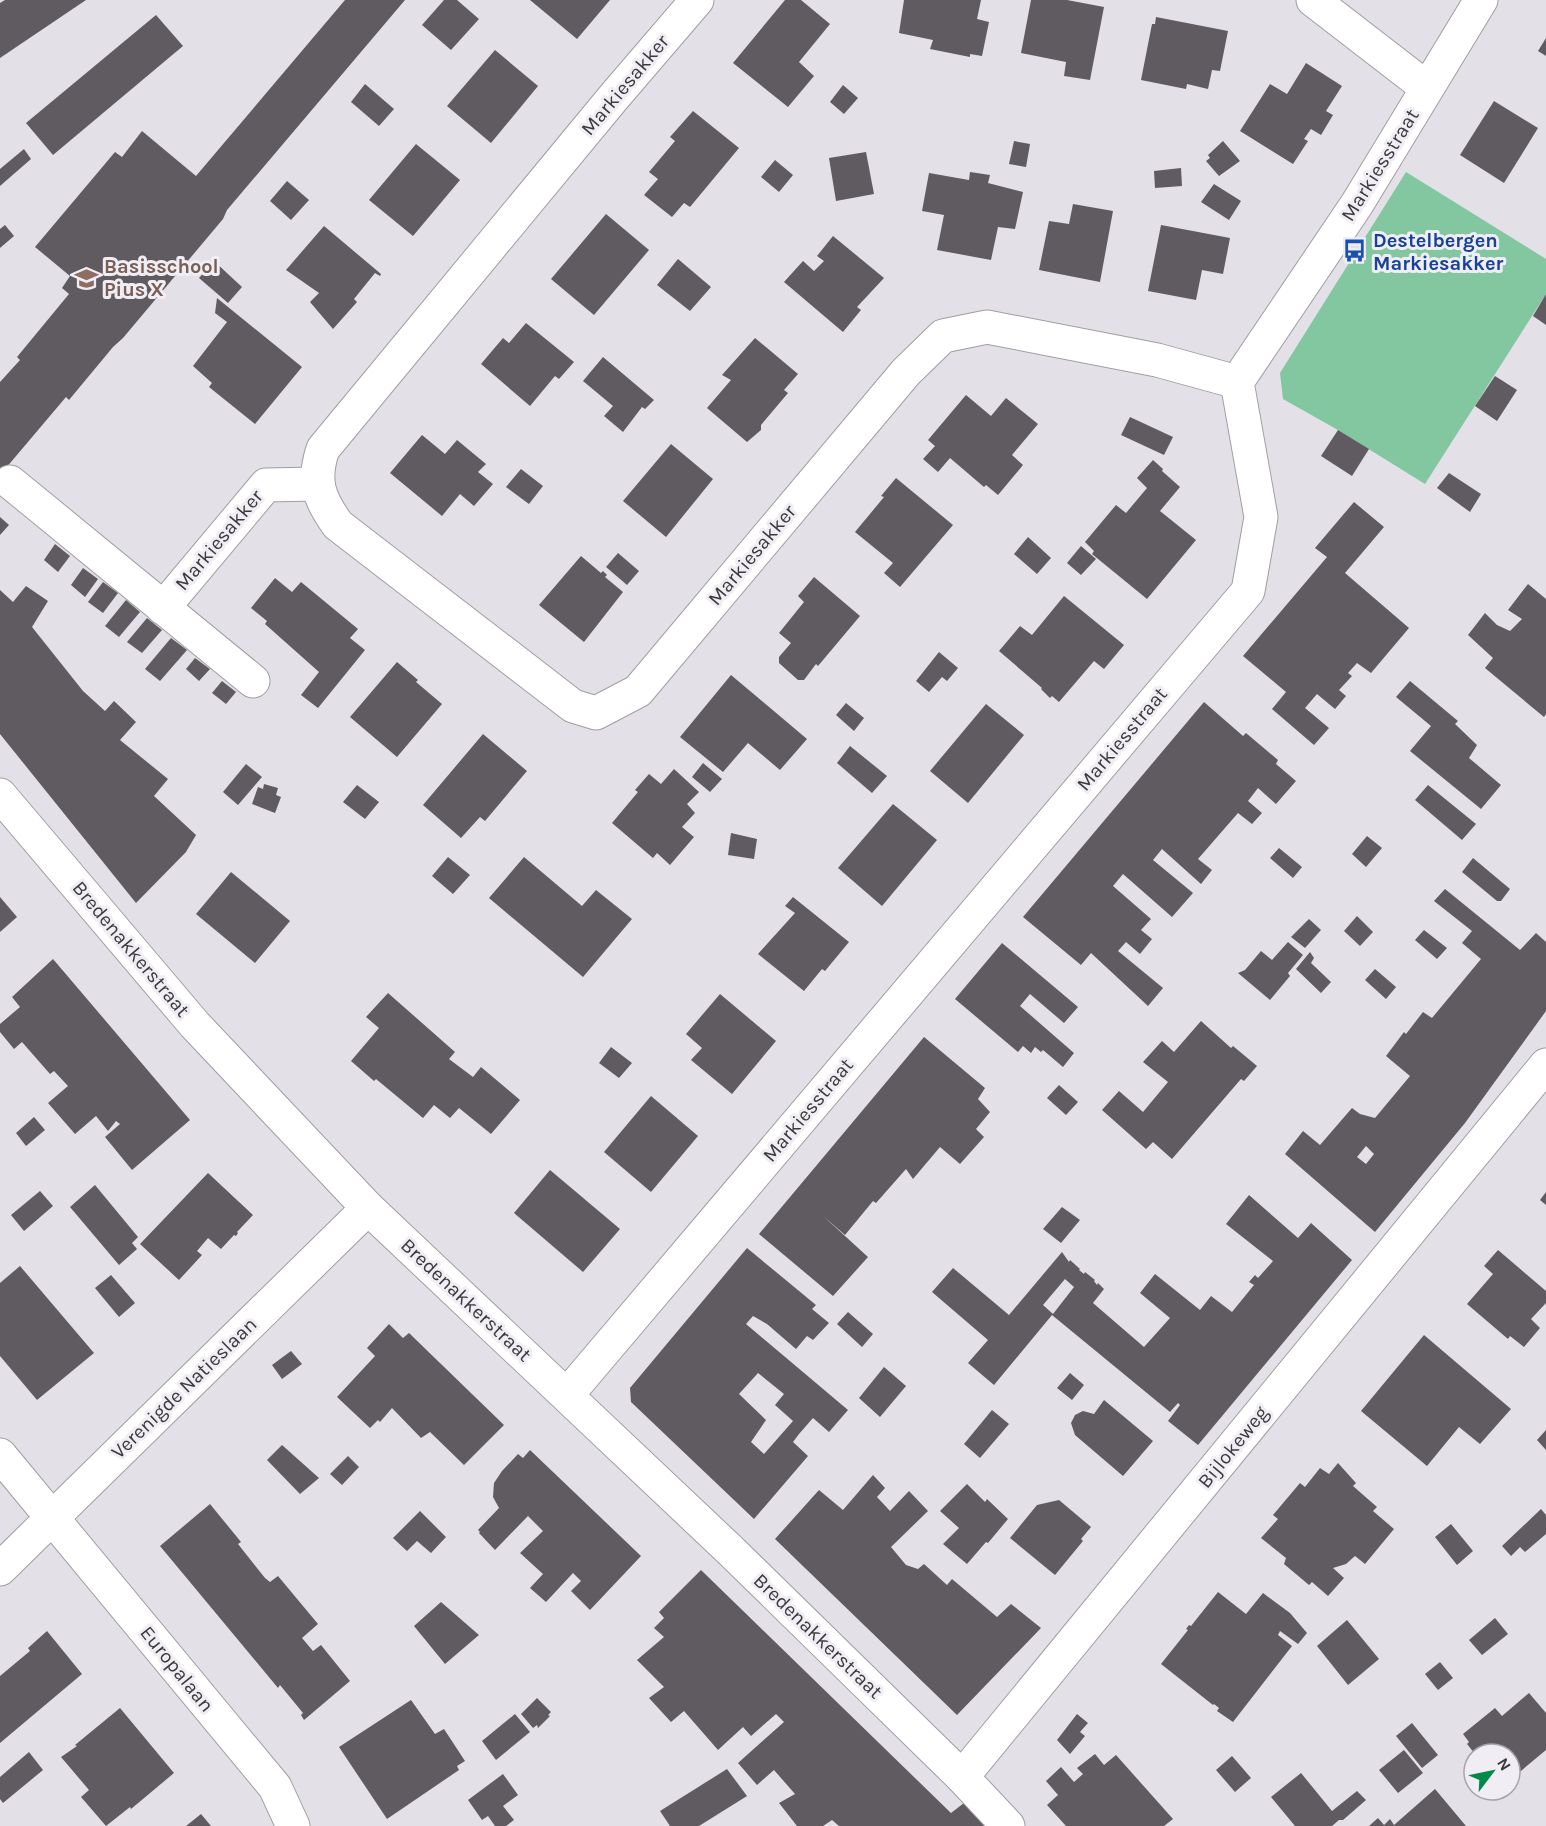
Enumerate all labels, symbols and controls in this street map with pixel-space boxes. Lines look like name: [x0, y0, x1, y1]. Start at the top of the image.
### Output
street label: Markiesakker: [576, 29, 674, 140]
street label: Markiesstraat: [1336, 104, 1424, 225]
place label: Destelbergen Markiesakker: [1373, 229, 1504, 275]
bus stop icon: Destelbergen Markiesakker: [1342, 238, 1368, 264]
place label: Basisschool Pius X: [104, 255, 219, 301]
school or university icon: Basisschool Pius X: [73, 265, 99, 291]
street label: Markiesakker: [170, 484, 268, 595]
street label: Markiesakker: [703, 499, 801, 610]
street label: Markiesstraat: [1072, 682, 1172, 795]
street label: Bredenakkerstraat: [68, 877, 195, 1022]
street label: Markiesstraat: [758, 1053, 858, 1166]
street label: Bredenakkerstraat: [396, 1234, 536, 1367]
street label: Verenigde Natieslaan: [107, 1313, 261, 1463]
street label: Bijlokeweg: [1193, 1401, 1273, 1493]
street label: Bredenakkerstraat: [749, 1569, 887, 1704]
street label: Europalaan: [135, 1621, 219, 1717]
north arrow: [1462, 1742, 1522, 1802]
text: N: [1493, 1754, 1515, 1774]

